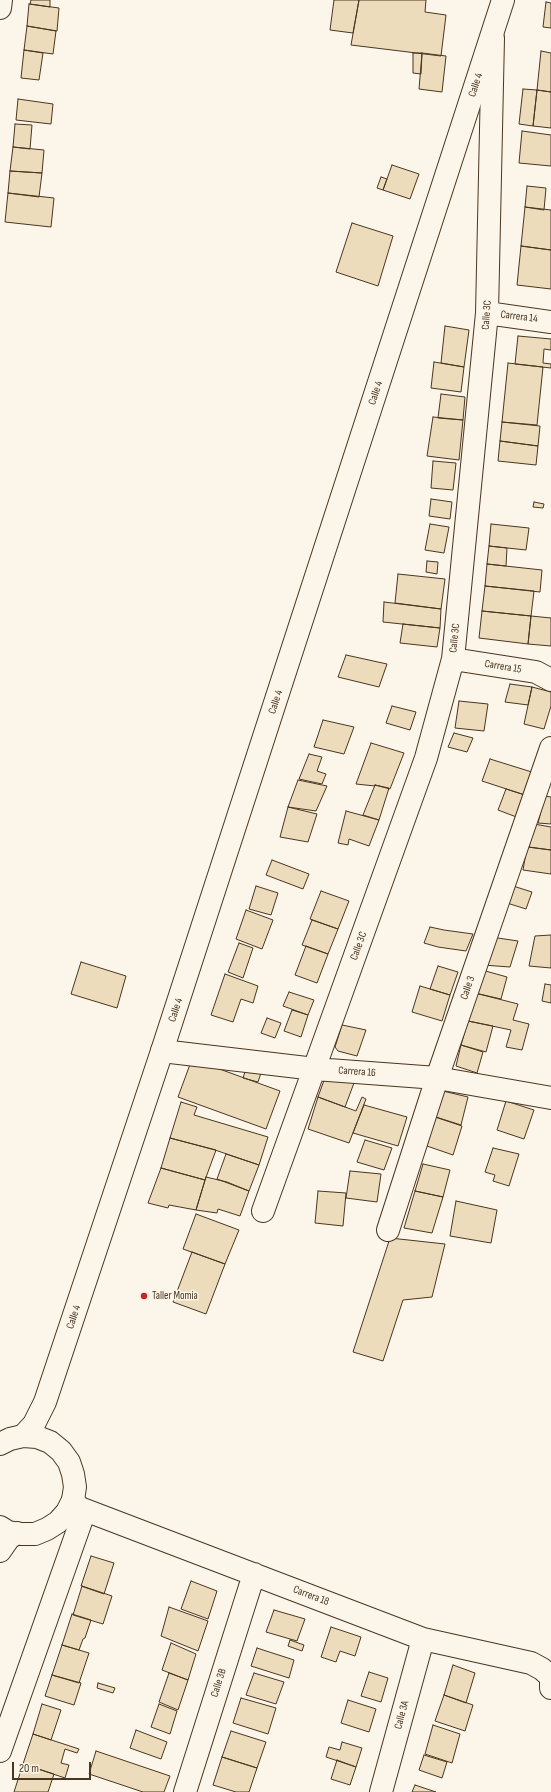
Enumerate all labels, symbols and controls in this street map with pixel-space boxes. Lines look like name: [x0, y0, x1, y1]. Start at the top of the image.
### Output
street label: Calle 4: [466, 71, 486, 99]
street label: Calle 3C: [479, 300, 495, 330]
street label: Carrera 14: [500, 308, 538, 326]
street label: Calle 4: [366, 379, 386, 407]
street label: Calle 3C: [447, 623, 463, 653]
street label: Carrera 15: [484, 658, 522, 676]
street label: Calle 4: [266, 688, 286, 716]
street label: Calle 3C: [348, 930, 370, 962]
street label: Calle 3: [458, 974, 478, 1002]
street label: Calle 4: [166, 996, 186, 1024]
street label: Carrera 16: [338, 1064, 376, 1080]
place label: Taller Momia: [152, 1289, 198, 1303]
marker: Taller Momia: [139, 1291, 149, 1301]
street label: Calle 4: [64, 1303, 84, 1331]
street label: Carrera 18: [291, 1583, 331, 1609]
street label: Calle 3B: [208, 1667, 230, 1699]
street label: Calle 3A: [392, 1699, 412, 1731]
scale bar: [14, 1754, 93, 1780]
text: 20 m: [19, 1761, 39, 1776]

